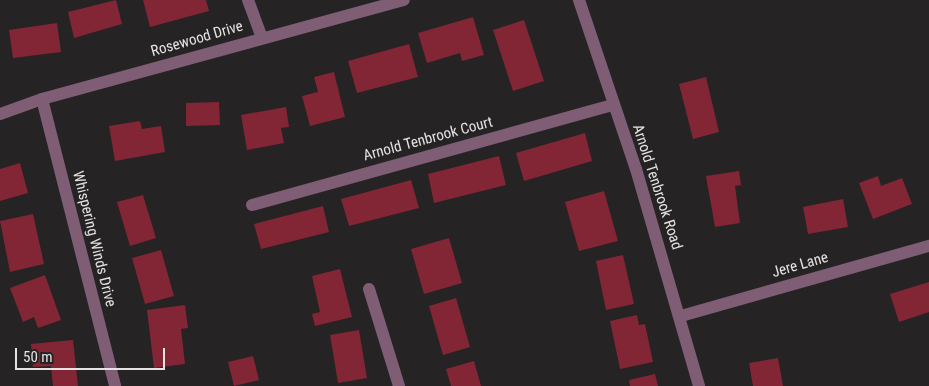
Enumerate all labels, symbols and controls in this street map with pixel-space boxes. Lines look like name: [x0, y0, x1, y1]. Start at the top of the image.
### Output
street label: Rosewood Drive: [149, 17, 245, 61]
street label: Arnold Tenbrook Court: [361, 113, 495, 165]
street label: Arnold Tenbrook Road: [628, 122, 686, 252]
street label: Whispering Winds Drive: [68, 169, 120, 309]
street label: Jere Lane: [770, 248, 830, 282]
scale bar: [18, 338, 168, 370]
text: 50 m: [23, 348, 53, 366]

